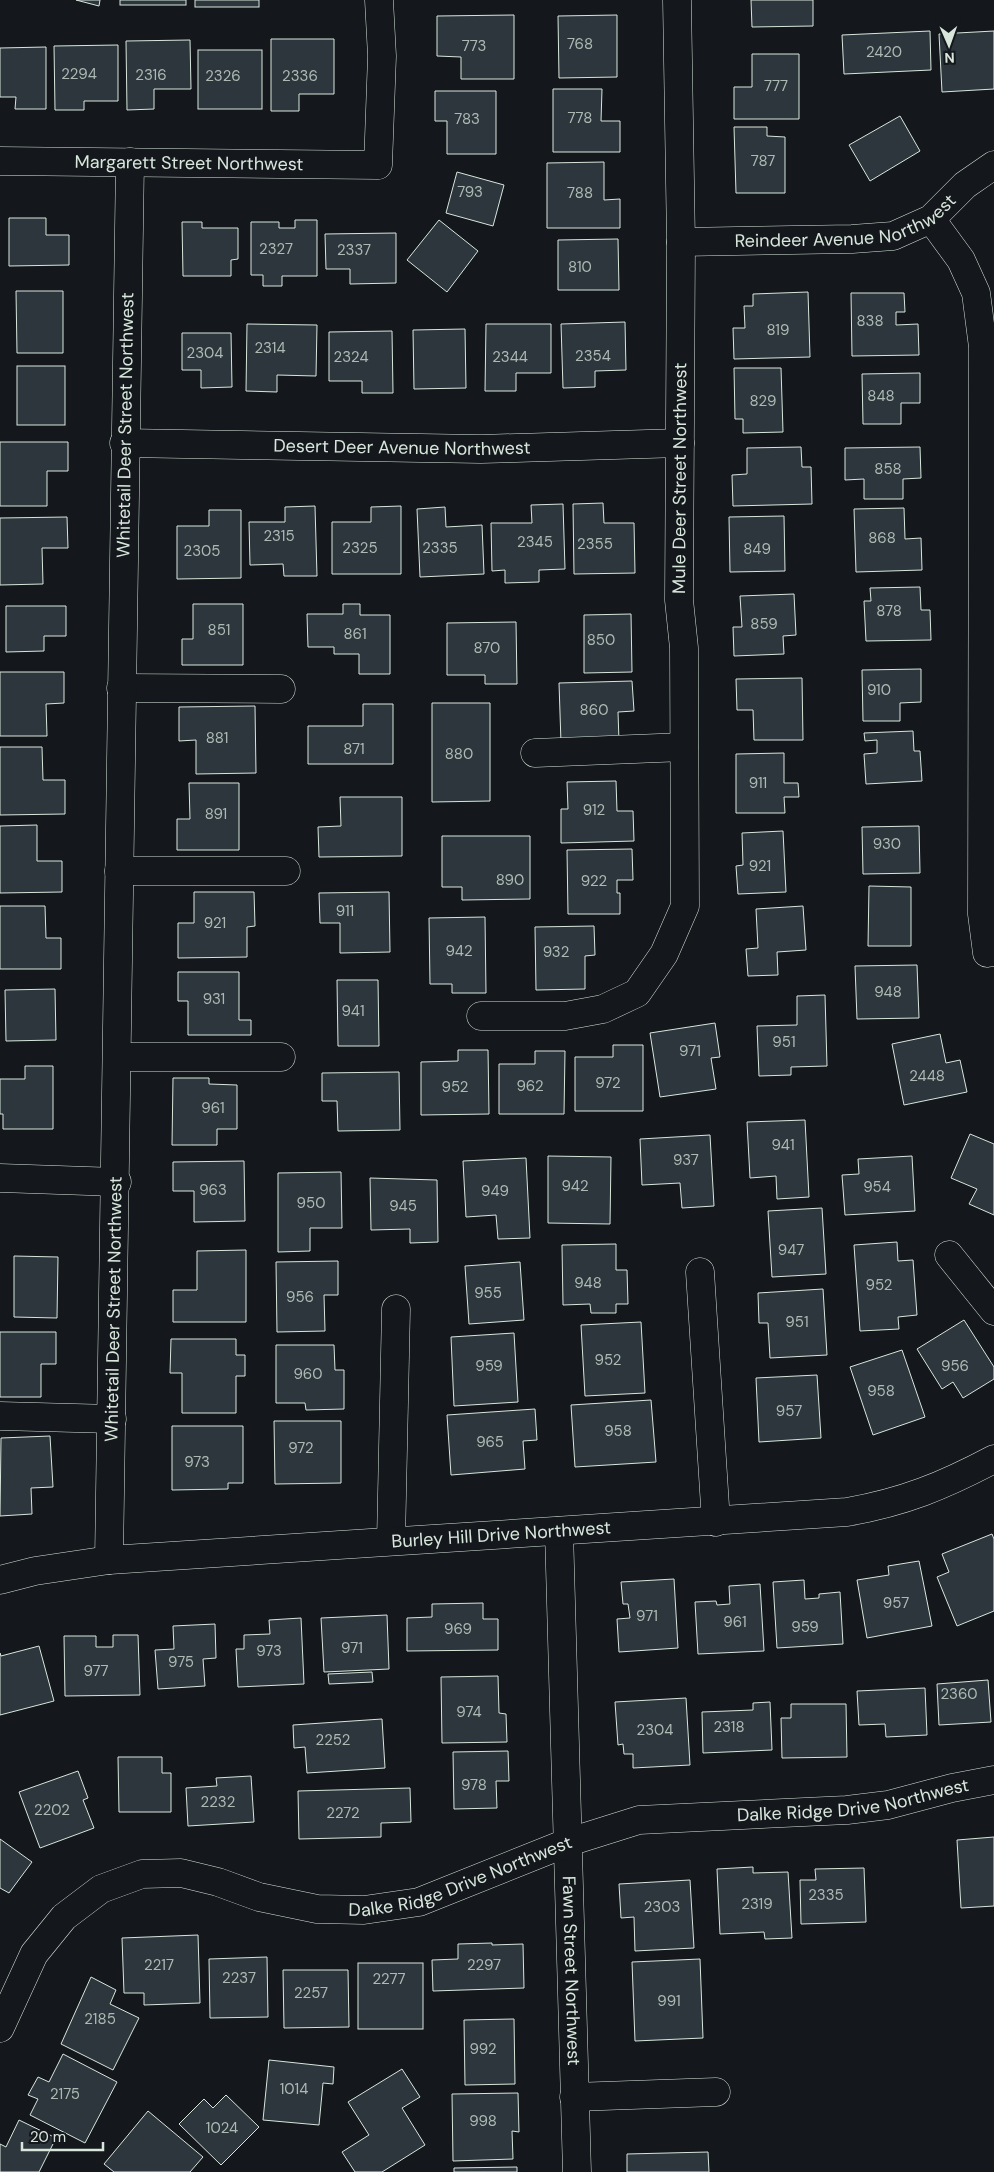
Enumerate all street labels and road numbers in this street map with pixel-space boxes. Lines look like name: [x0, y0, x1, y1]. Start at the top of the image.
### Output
street label: Margarett Street Northwest: [74, 150, 304, 176]
street label: Reindeer Avenue Northwest: [734, 189, 961, 253]
street label: Whitetail Deer Street Northwest: [111, 292, 139, 558]
street label: Mule Deer Street Northwest: [667, 363, 692, 594]
street label: Desert Deer Avenue Northwest: [273, 434, 531, 461]
street label: Whitetail Deer Street Northwest: [99, 1176, 128, 1442]
street label: Burley Hill Drive Northwest: [391, 1515, 612, 1554]
street label: Dalke Ridge Drive Northwest: [736, 1773, 971, 1827]
street label: Dalke Ridge Drive Northwest: [348, 1830, 575, 1922]
street label: Fawn Street Northwest: [557, 1876, 586, 2066]

